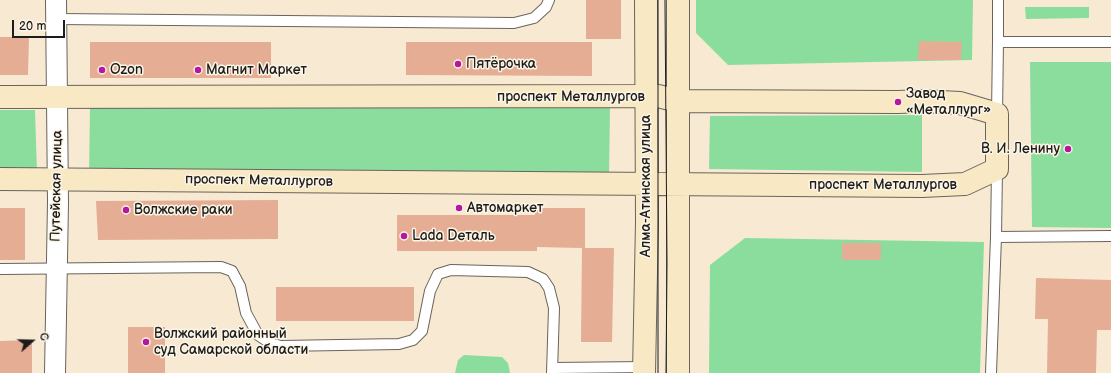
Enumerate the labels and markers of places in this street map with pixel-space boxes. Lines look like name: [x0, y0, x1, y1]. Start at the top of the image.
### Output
place label: Пятёрочка: [466, 56, 536, 72]
marker: Пятёрочка: [453, 59, 463, 69]
place label: Ozon: [110, 62, 143, 78]
place label: Магнит Маркет: [206, 62, 307, 78]
marker: Ozon: [97, 65, 107, 75]
marker: Магнит Маркет: [193, 65, 203, 75]
place label: Завод «Металлург»: [906, 86, 991, 118]
marker: Завод «Металлург»: [893, 97, 903, 107]
place label: В. И. Ленину: [981, 141, 1060, 157]
marker: В. И. Ленину: [1063, 144, 1073, 154]
place label: Автомаркет: [467, 200, 543, 216]
place label: Волжские раки: [134, 202, 233, 218]
marker: Автомаркет: [454, 203, 464, 213]
marker: Волжские раки: [121, 205, 131, 215]
place label: Lada Dеталь: [412, 228, 495, 244]
marker: Lada Dеталь: [399, 231, 409, 241]
place label: Волжский районный суд Самарской области: [154, 326, 308, 358]
marker: Волжский районный суд Самарской области: [141, 337, 151, 347]

